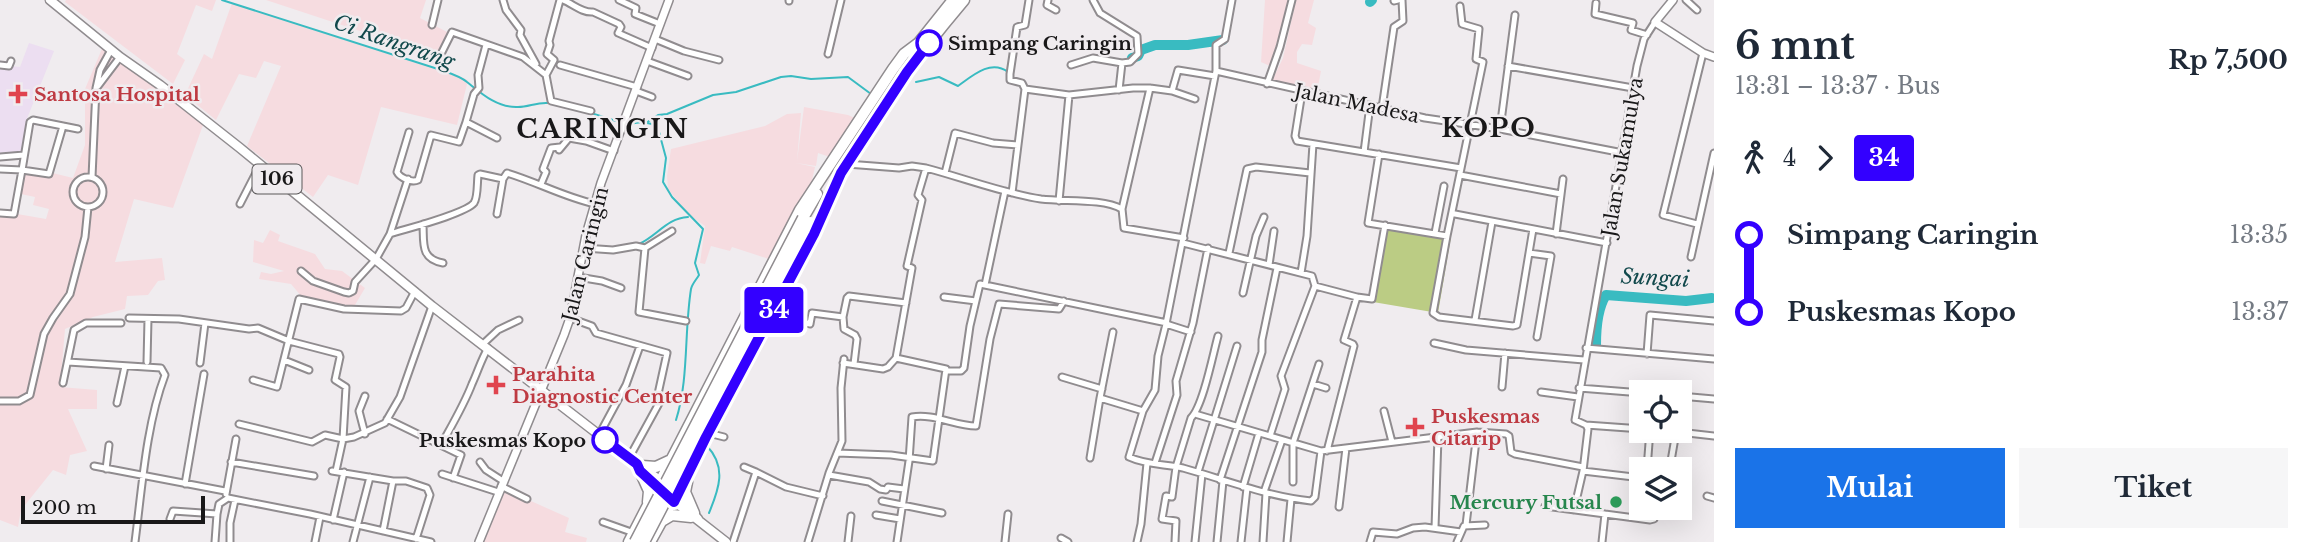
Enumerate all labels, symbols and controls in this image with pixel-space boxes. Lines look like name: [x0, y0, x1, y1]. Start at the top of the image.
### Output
water label: Ci Rangrang: [330, 9, 459, 75]
text: 6 mnt: [1735, 22, 1855, 69]
marker: Simpang Caringin: [916, 30, 942, 56]
place label: Simpang Caringin: [948, 32, 1132, 55]
text: Rp 7,500: [2168, 44, 2288, 76]
text: 13:31 – 13:37 · Bus: [1735, 72, 1940, 100]
street label: Jalan Sukamulya: [1597, 75, 1648, 242]
street label: Jalan Madesa: [1290, 78, 1422, 128]
place label: Santosa Hospital: [34, 83, 200, 106]
marker: Santosa Hospital: [8, 84, 28, 104]
district label: KOPO: [1441, 112, 1537, 144]
district label: CARINGIN: [516, 113, 690, 145]
icon: walk: [1735, 139, 1773, 177]
icon: forward: [1806, 139, 1844, 177]
text: 34: [1868, 143, 1900, 172]
text: 4: [1783, 144, 1796, 172]
road number: 106: [252, 164, 302, 194]
street label: Jalan Caringin: [557, 184, 613, 327]
text: Simpang Caringin: [1787, 219, 2039, 251]
text: 13:35: [2230, 221, 2288, 249]
water label: Sungai: [1620, 263, 1691, 293]
line badge: 34: [742, 287, 806, 333]
text: 34: [758, 295, 790, 324]
text: Puskesmas Kopo: [1787, 296, 2016, 328]
text: 13:37: [2231, 298, 2288, 326]
place label: Parahita Diagnostic Center: [512, 363, 693, 408]
marker: Parahita Diagnostic Center: [486, 375, 506, 395]
map controls: [1629, 380, 1692, 520]
button: locate: [1629, 380, 1692, 443]
place label: Puskesmas Citarip: [1431, 405, 1540, 450]
marker: Puskesmas Citarip: [1405, 417, 1425, 437]
marker: Puskesmas Kopo: [592, 427, 618, 453]
place label: Puskesmas Kopo: [419, 429, 586, 452]
button: Mulai: [1735, 448, 2005, 528]
button: Tiket: [2019, 448, 2288, 528]
button: layers: [1629, 457, 1692, 520]
place label: Mercury Futsal: [1449, 491, 1602, 514]
scale bar: [21, 493, 205, 525]
marker: Mercury Futsal: [1608, 494, 1624, 510]
text: 200 m: [32, 496, 97, 519]

